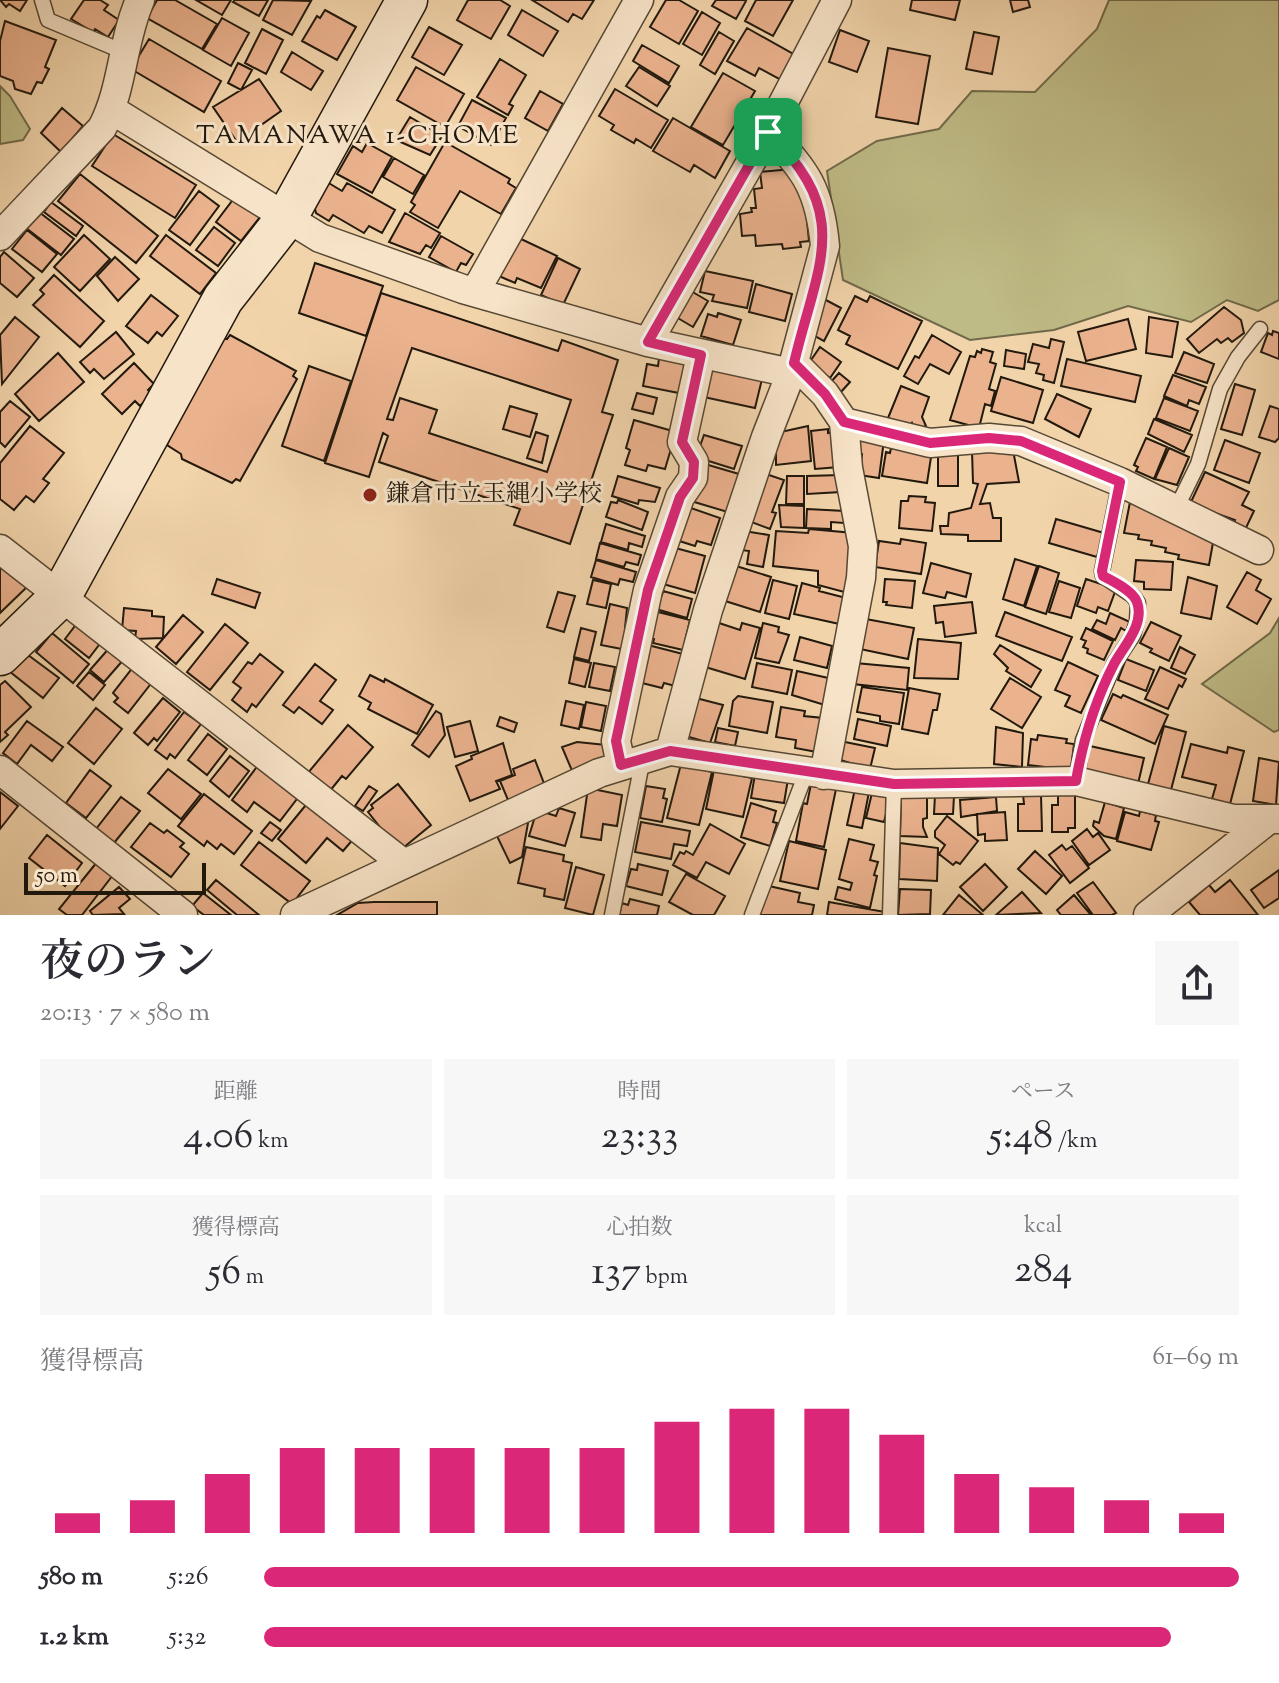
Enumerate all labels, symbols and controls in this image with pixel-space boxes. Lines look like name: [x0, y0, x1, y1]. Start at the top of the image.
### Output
pin: [734, 98, 802, 166]
icon: arrive: [746, 110, 790, 154]
district label: TAMANAWA 1-CHOME: [196, 118, 520, 155]
place label: 鎌倉市立玉縄小学校: [386, 478, 602, 512]
marker: 鎌倉市立玉縄小学校: [361, 486, 379, 504]
scale bar: [24, 859, 206, 895]
text: 50 m: [36, 861, 78, 893]
text: 夜のラン: [40, 933, 216, 996]
button: share: [1155, 941, 1239, 1025]
text: 20:13 · 7 × 580 m: [40, 995, 210, 1032]
text: 距離: [214, 1077, 258, 1109]
text: 時間: [617, 1077, 662, 1109]
text: ペース: [1011, 1077, 1076, 1109]
text: 4.06: [183, 1109, 253, 1166]
text: 23:33: [601, 1109, 678, 1166]
text: 5:48: [989, 1109, 1053, 1166]
text: km: [253, 1126, 288, 1158]
text: /km: [1053, 1126, 1098, 1158]
text: kcal: [1024, 1211, 1062, 1243]
text: 獲得標高: [192, 1213, 280, 1245]
text: 心拍数: [606, 1213, 673, 1245]
text: 284: [1014, 1243, 1072, 1300]
text: 56: [208, 1245, 241, 1302]
text: 137: [591, 1245, 641, 1302]
text: m: [241, 1262, 264, 1294]
text: bpm: [641, 1262, 688, 1294]
text: 61–69 m: [1152, 1339, 1239, 1376]
text: 獲得標高: [40, 1344, 144, 1381]
text: 580 m: [40, 1559, 103, 1596]
text: 5:26: [168, 1559, 209, 1596]
text: 1.2 km: [40, 1619, 109, 1656]
text: 5:32: [168, 1619, 206, 1656]

